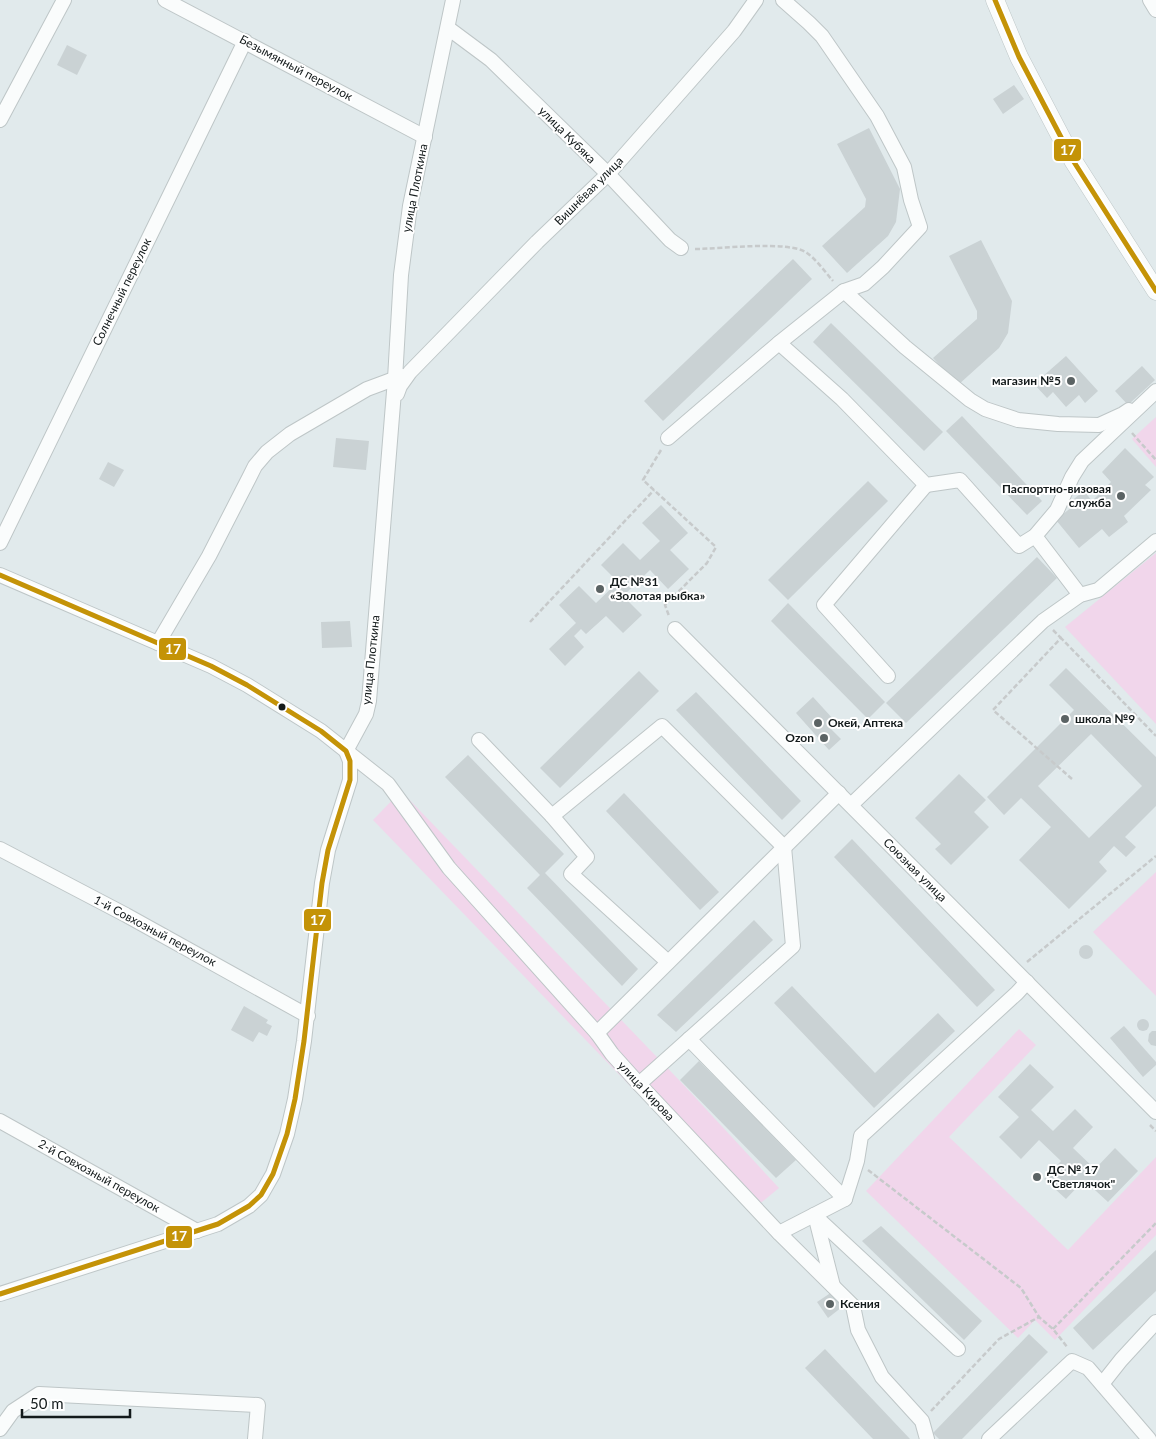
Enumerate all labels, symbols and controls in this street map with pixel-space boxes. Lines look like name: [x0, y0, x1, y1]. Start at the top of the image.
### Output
street label: Безымянный переулок: [237, 31, 356, 104]
street label: улица Кубяка: [536, 103, 599, 166]
line badge: 17: [1053, 138, 1082, 162]
text: 17: [1060, 141, 1076, 158]
street label: улица Плоткина: [399, 142, 430, 234]
street label: Вишнёвая улица: [551, 153, 626, 228]
street label: Солнечный переулок: [89, 235, 154, 348]
place label: магазин №5: [992, 373, 1061, 388]
marker: магазин №5: [1065, 375, 1077, 387]
place label: Паспортно-визовая служба: [1002, 481, 1111, 510]
marker: Паспортно-визовая служба: [1115, 490, 1127, 502]
place label: ДС №31 «Золотая рыбка»: [610, 574, 705, 603]
marker: ДС №31 «Золотая рыбка»: [594, 583, 606, 595]
street label: улица Плоткина: [358, 614, 383, 706]
line badge: 17: [158, 637, 187, 661]
text: 17: [165, 640, 181, 657]
unlabelled marker: [277, 702, 287, 712]
place label: школа №9: [1075, 711, 1135, 726]
marker: школа №9: [1059, 713, 1071, 725]
place label: Окей, Аптека: [828, 715, 903, 730]
marker: Окей, Аптека: [812, 717, 824, 729]
place label: Ozon: [785, 730, 814, 745]
marker: Ozon: [818, 732, 830, 744]
street label: Союзная улица: [880, 835, 950, 905]
street label: 1-й Совхозный переулок: [91, 892, 220, 970]
line badge: 17: [303, 908, 332, 932]
text: 17: [310, 911, 326, 928]
street label: улица Кирова: [615, 1058, 678, 1124]
street label: 2-й Совхозный переулок: [36, 1136, 163, 1216]
place label: ДС № 17 "Светлячок": [1047, 1162, 1116, 1191]
marker: ДС № 17 "Светлячок": [1031, 1171, 1043, 1183]
line badge: 17: [165, 1225, 193, 1249]
text: 17: [171, 1227, 187, 1244]
place label: Ксения: [840, 1296, 880, 1311]
marker: Ксения: [824, 1298, 836, 1310]
scale bar: [22, 1386, 130, 1418]
text: 50 m: [30, 1394, 64, 1412]

